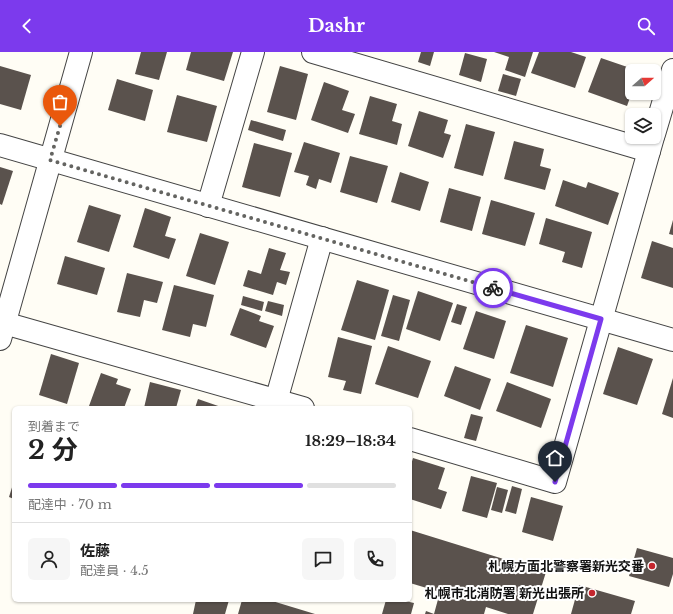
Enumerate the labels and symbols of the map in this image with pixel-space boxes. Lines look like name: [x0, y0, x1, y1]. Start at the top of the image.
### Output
north arrow: [625, 64, 661, 100]
pin: [43, 85, 77, 126]
courier: [473, 268, 513, 308]
pin: [538, 441, 572, 482]
place label: 札幌方面北警察署新光交番: [488, 558, 644, 575]
marker: 札幌方面北警察署新光交番: [647, 561, 657, 571]
place label: 札幌市北消防署 新光出張所: [425, 585, 584, 602]
marker: 札幌市北消防署 新光出張所: [587, 588, 597, 598]

